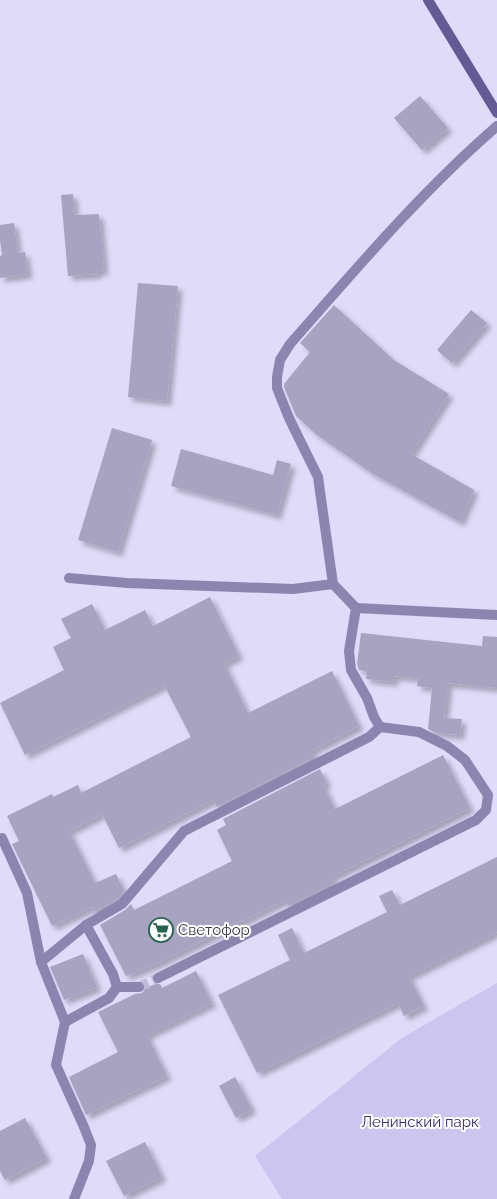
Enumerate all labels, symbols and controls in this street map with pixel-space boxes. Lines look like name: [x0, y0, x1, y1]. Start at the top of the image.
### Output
supermarket icon: Светофор: [148, 917, 174, 943]
place label: Светофор: [178, 921, 250, 939]
park label: Ленинский парк: [361, 1113, 479, 1131]

